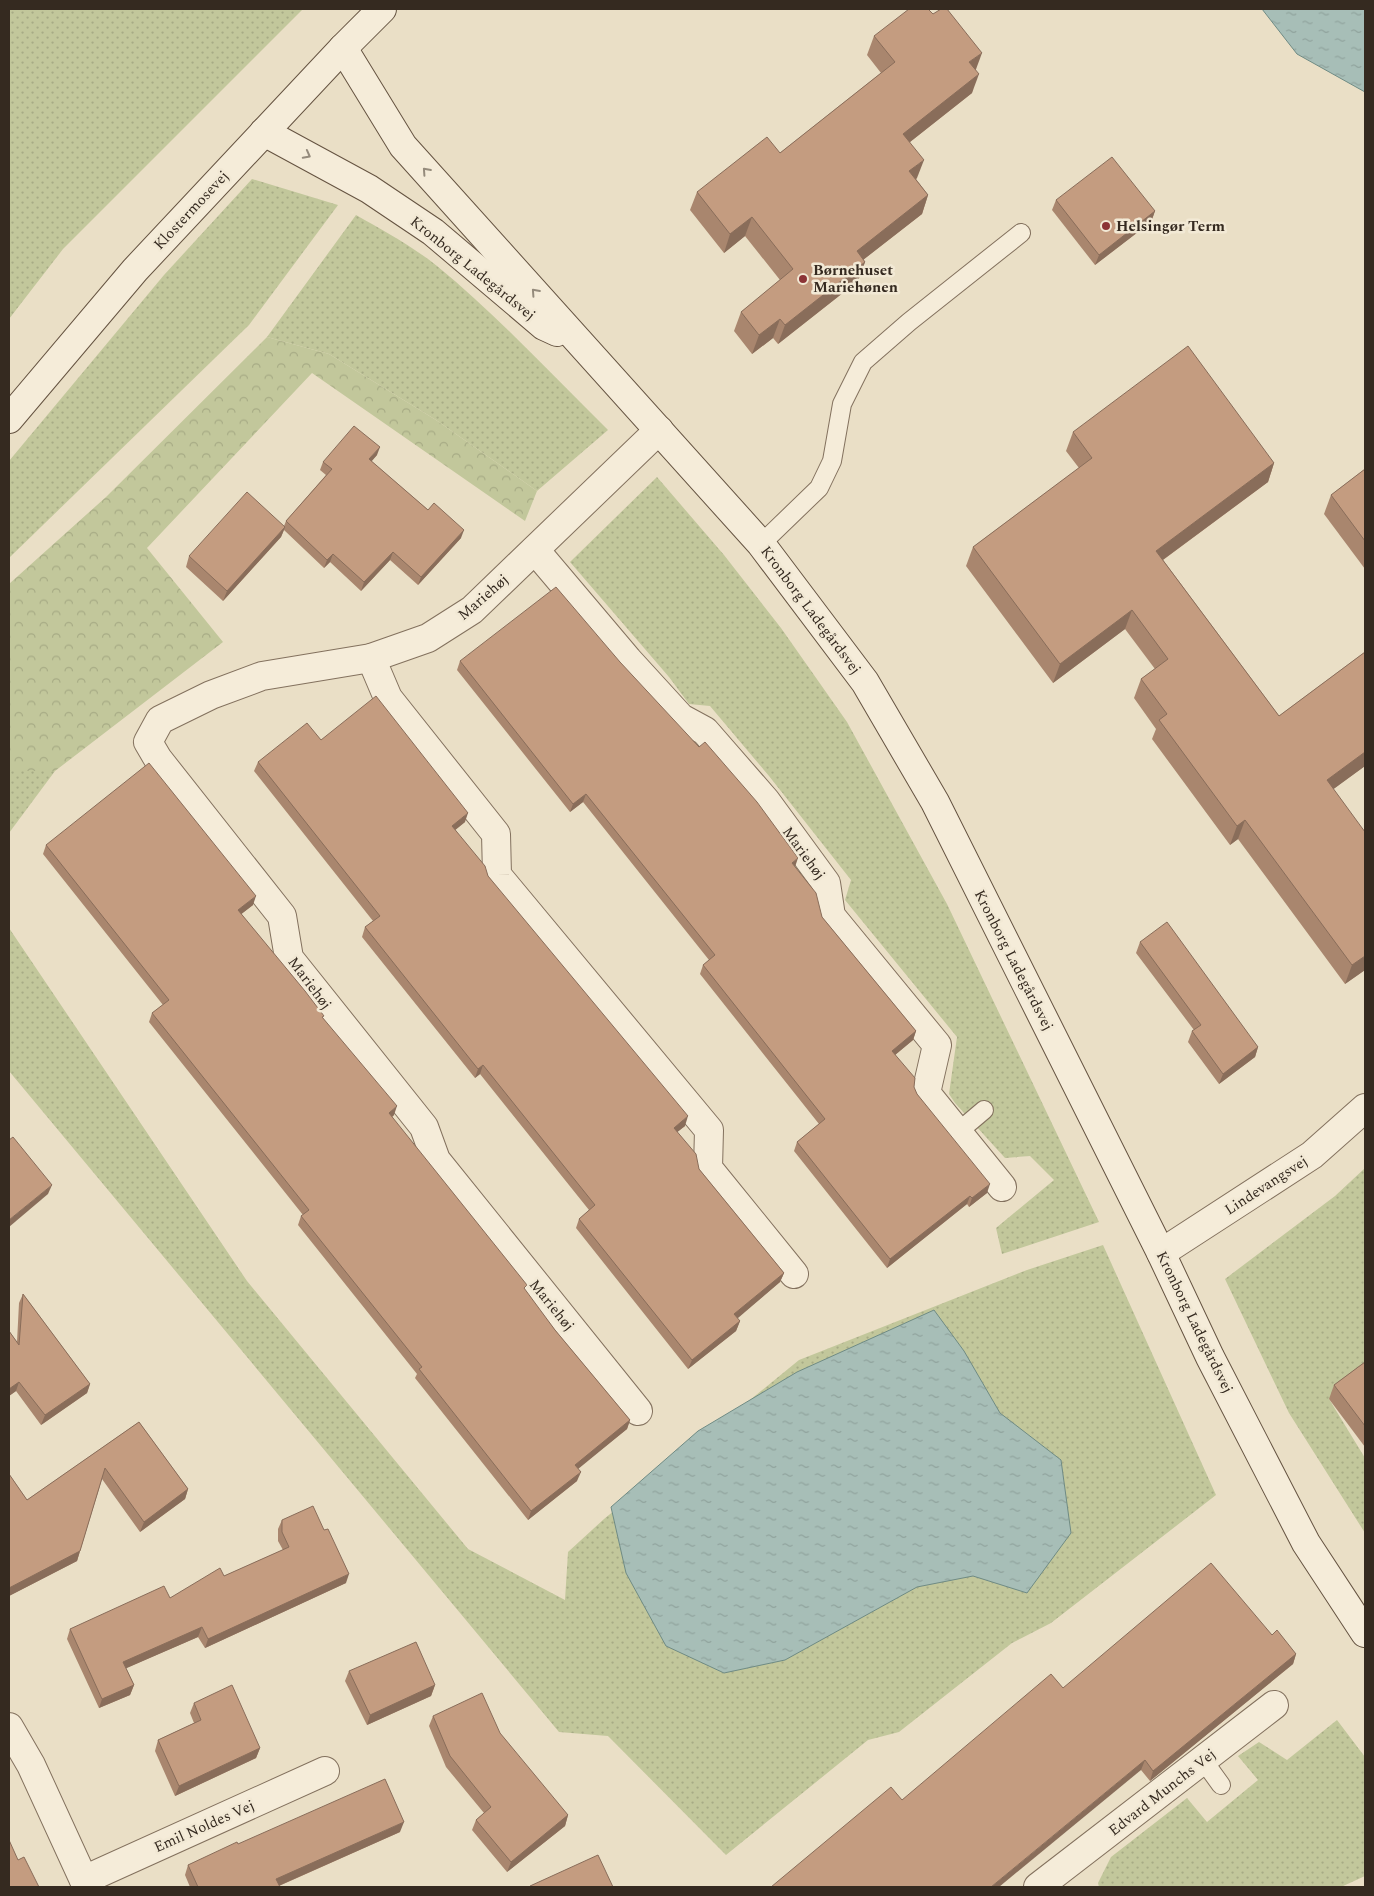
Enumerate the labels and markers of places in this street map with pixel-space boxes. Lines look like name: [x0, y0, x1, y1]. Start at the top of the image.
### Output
place label: Helsingør Term: [1116, 215, 1226, 238]
marker: Helsingør Term: [1100, 220, 1112, 232]
place label: Børnehuset Mariehønen: [813, 259, 898, 299]
marker: Børnehuset Mariehønen: [797, 273, 809, 285]

